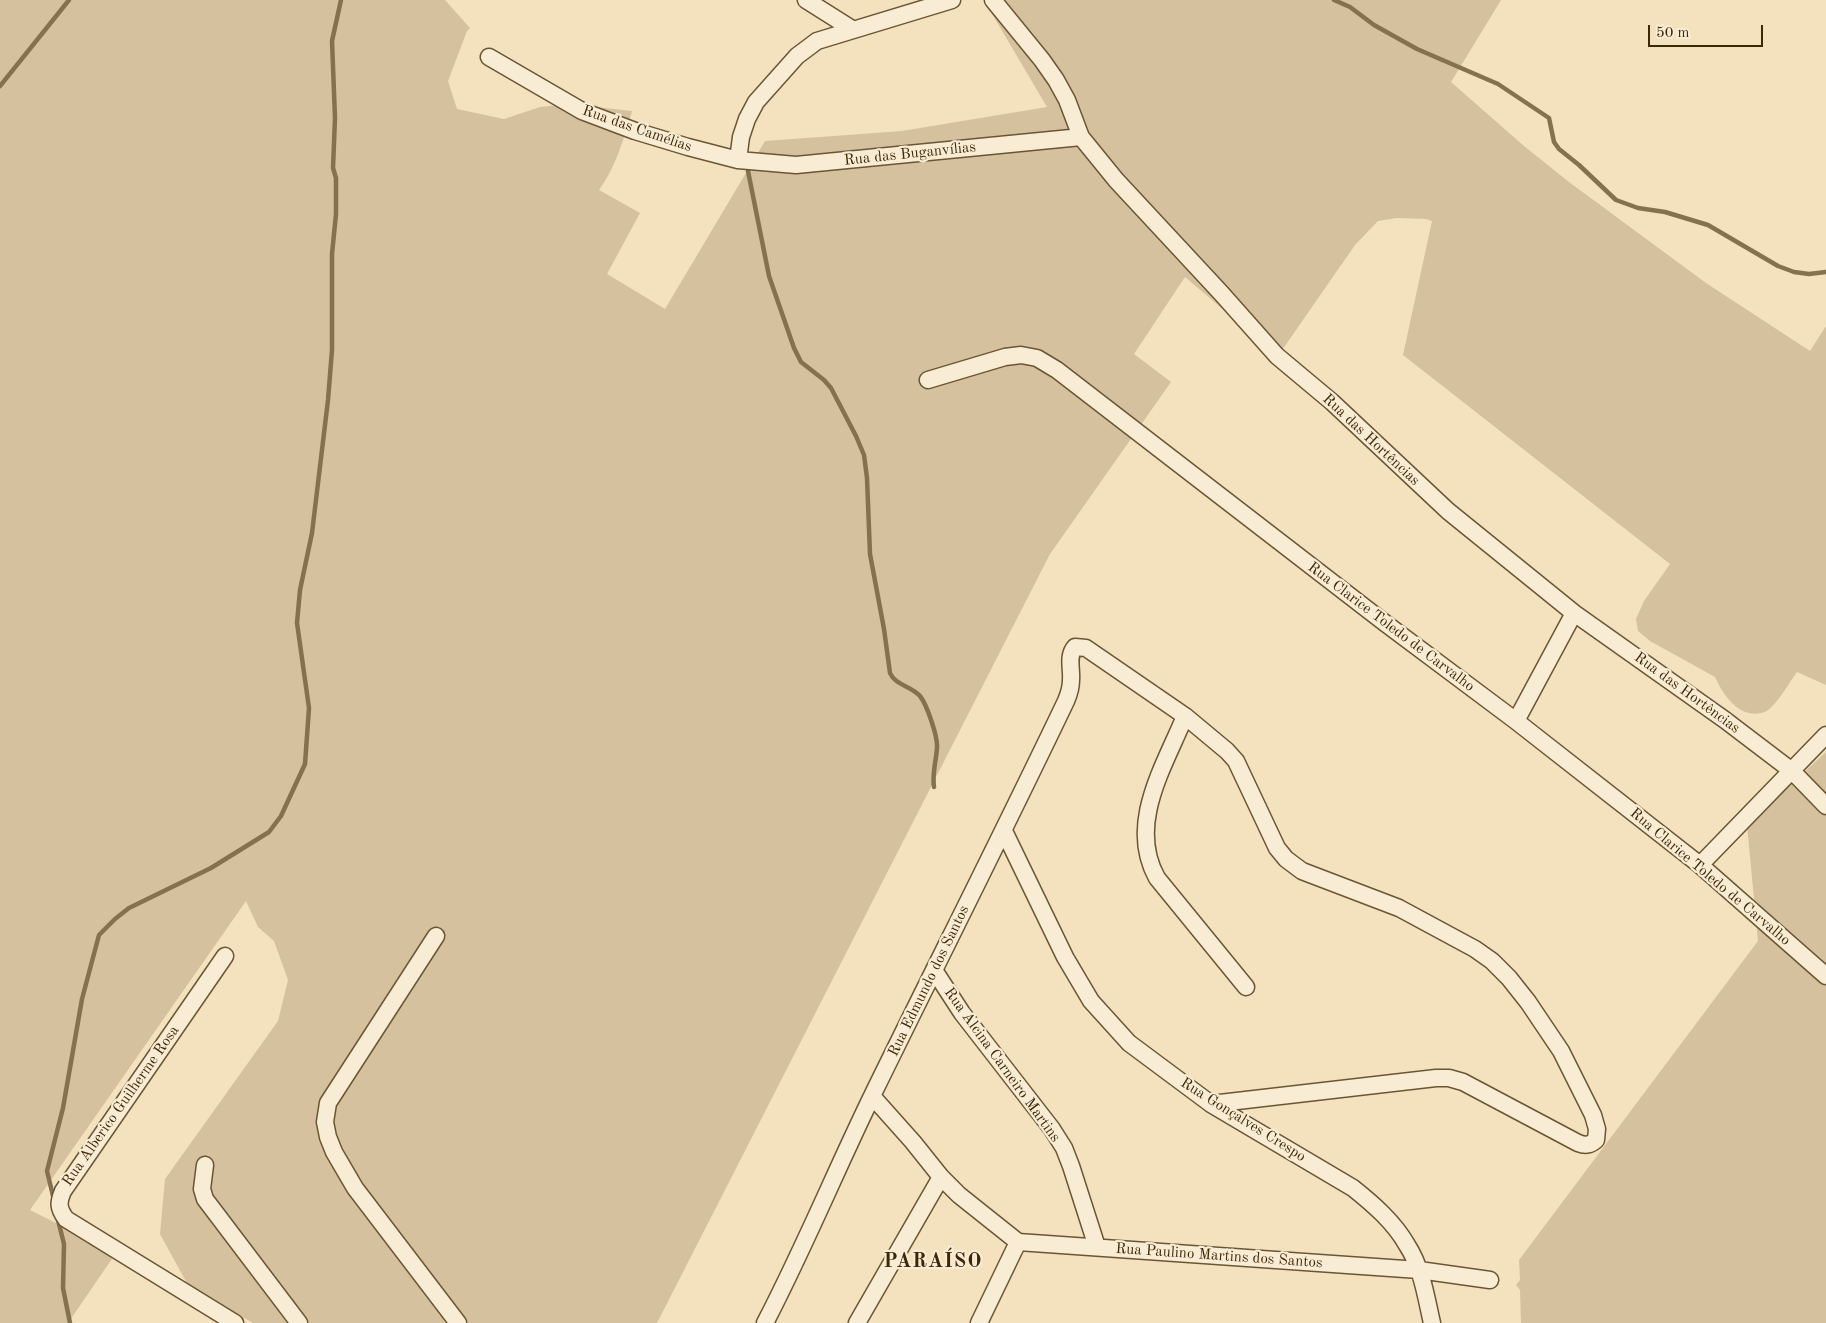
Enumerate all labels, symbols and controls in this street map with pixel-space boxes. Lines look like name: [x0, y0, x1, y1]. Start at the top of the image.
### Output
scale bar: [1651, 15, 1766, 47]
text: 50 m: [1656, 26, 1690, 41]
street label: Rua das Camélias: [580, 102, 694, 156]
street label: Rua das Buganvílias: [843, 138, 977, 170]
street label: Rua das Hortências: [1319, 390, 1423, 490]
street label: Rua Clarice Toledo de Carvalho: [1304, 558, 1478, 696]
street label: Rua das Hortências: [1631, 649, 1743, 737]
street label: Rua Clarice Toledo de Carvalho: [1626, 804, 1794, 950]
street label: Rua Edmundo dos Santos: [885, 902, 973, 1060]
street label: Rua Alcina Carneiro Martins: [940, 984, 1064, 1146]
street label: Rua Alberico Guilherme Rosa: [59, 1022, 183, 1190]
street label: Rua Gonçalves Crespo: [1177, 1074, 1309, 1166]
street label: Rua Paulino Martins dos Santos: [1115, 1240, 1323, 1272]
district label: PARAÍSO: [883, 1250, 983, 1274]

